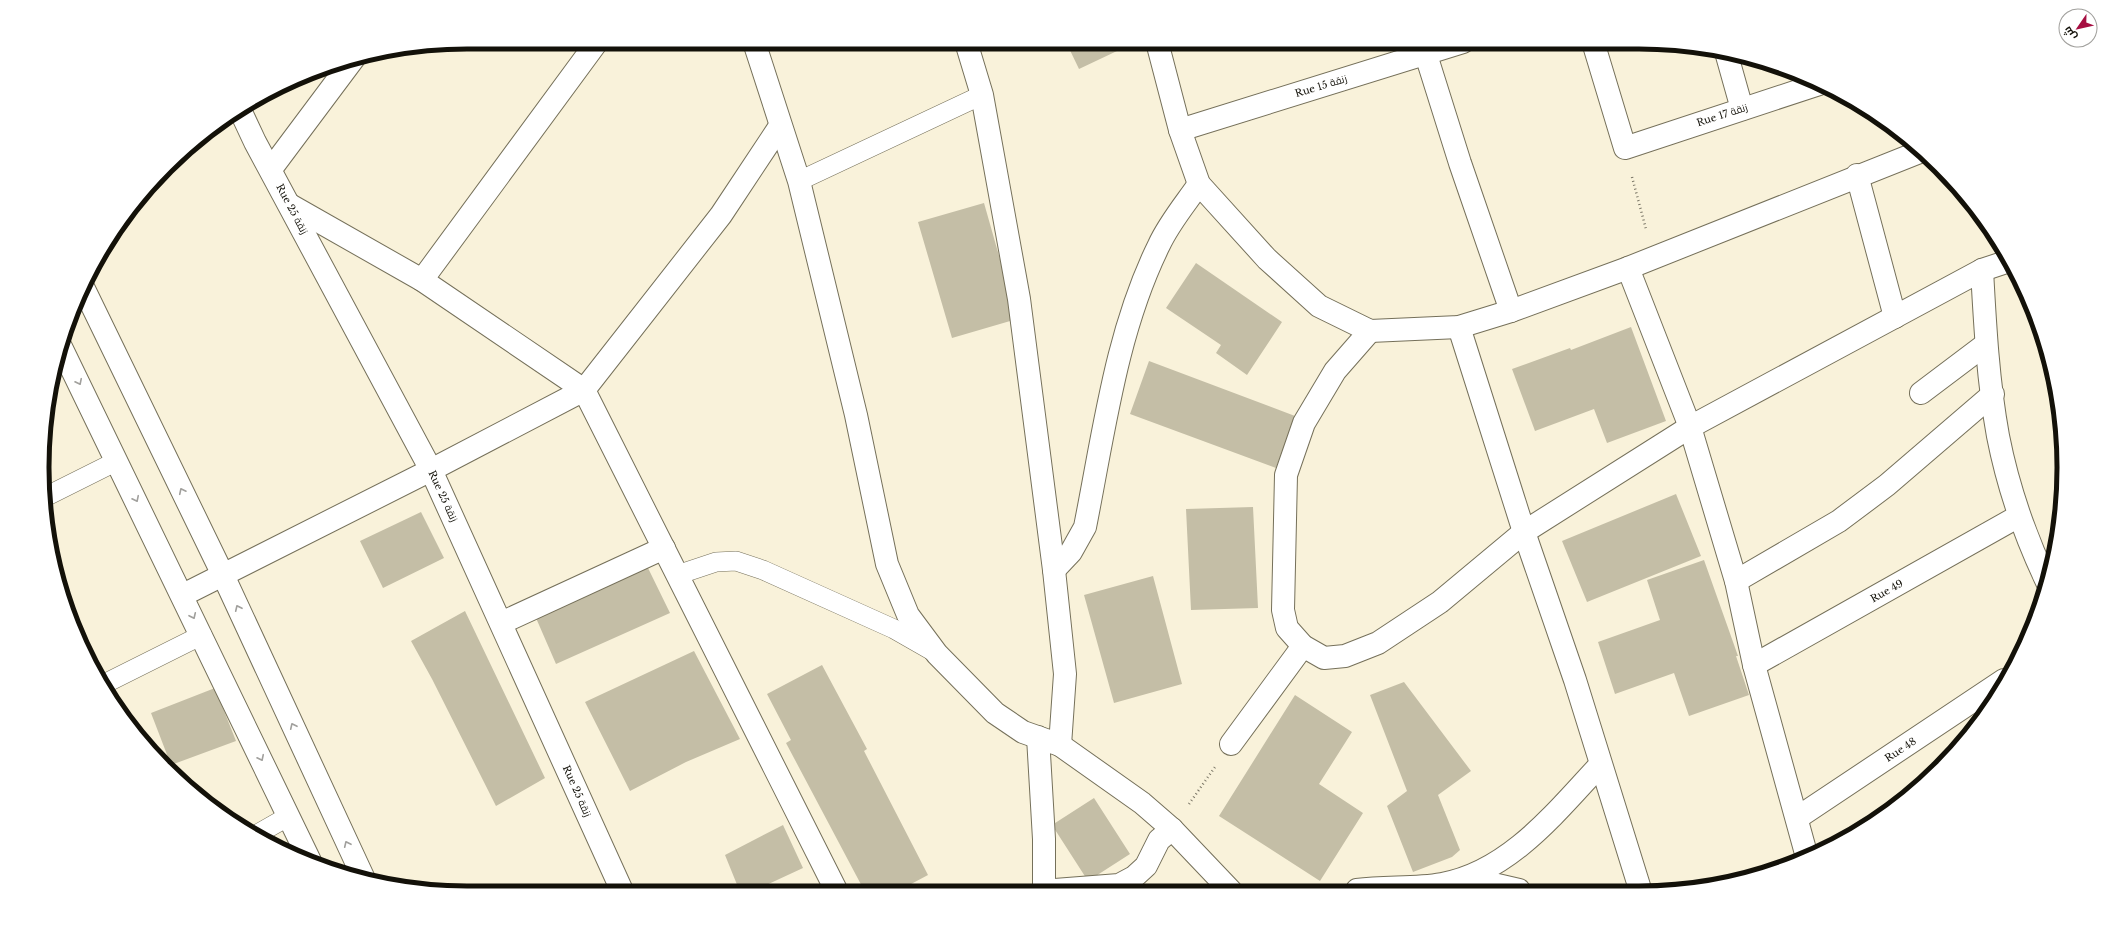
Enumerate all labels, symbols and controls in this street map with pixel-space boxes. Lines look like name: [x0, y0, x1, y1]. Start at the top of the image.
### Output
north arrow: [2058, 8, 2098, 48]
text: ش: [2060, 24, 2079, 43]
street label: Rue 15 زنقة: [1293, 72, 1349, 100]
street label: Rue 17 زنقة: [1695, 101, 1749, 129]
street label: Rue 25 زنقة: [273, 182, 311, 236]
one-way arrow: [74, 378, 82, 386]
street label: Rue 25 زنقة: [425, 468, 461, 524]
one-way arrow: [179, 487, 187, 495]
one-way arrow: [131, 495, 139, 502]
street label: Rue 49: [1868, 576, 1905, 605]
one-way arrow: [235, 605, 243, 612]
one-way arrow: [188, 612, 196, 619]
one-way arrow: [289, 723, 297, 730]
street label: Rue 48: [1882, 734, 1918, 764]
one-way arrow: [256, 754, 264, 762]
street label: Rue 25 زنقة: [560, 763, 594, 819]
one-way arrow: [344, 840, 352, 848]

